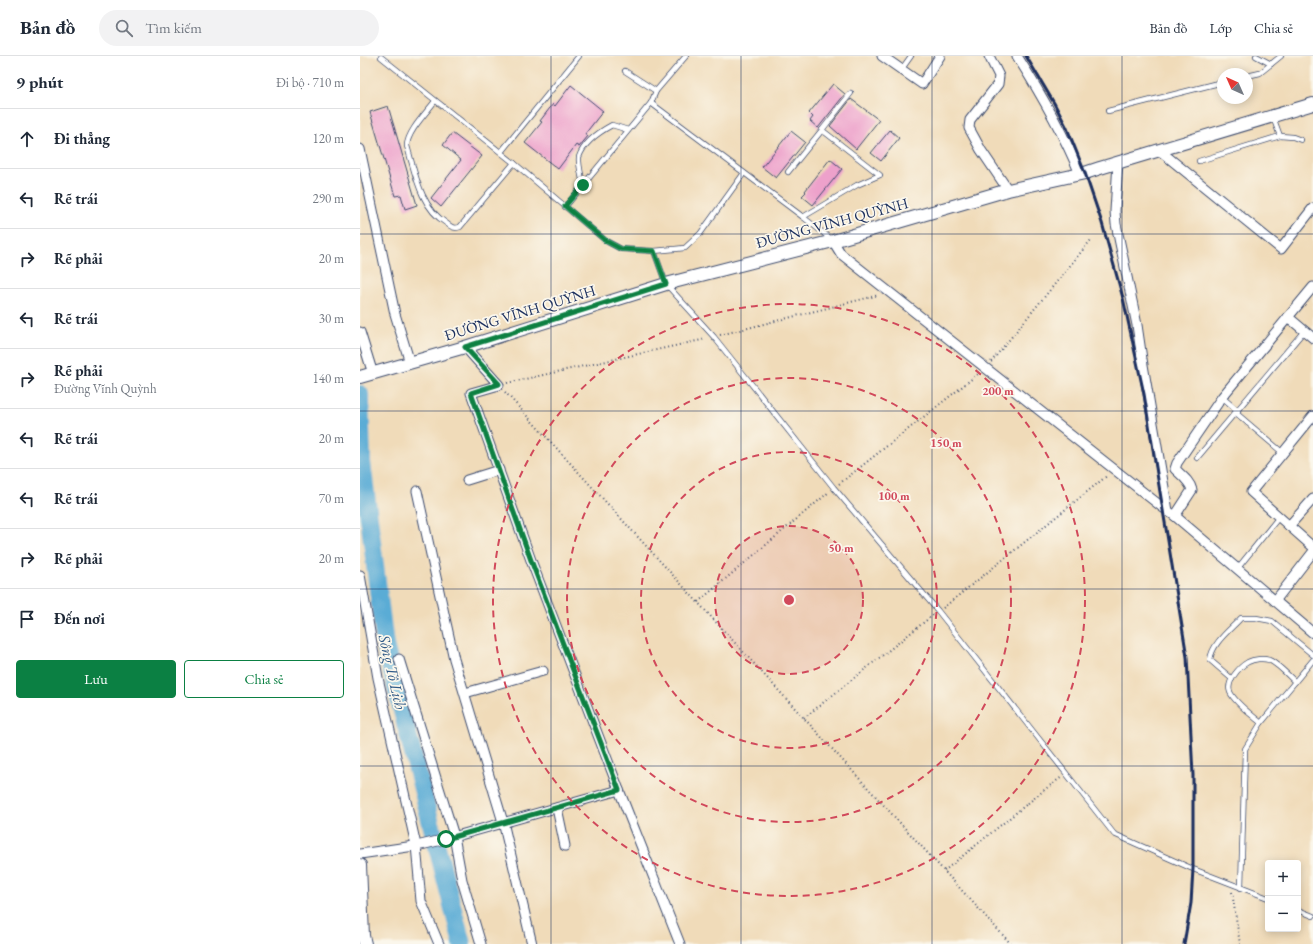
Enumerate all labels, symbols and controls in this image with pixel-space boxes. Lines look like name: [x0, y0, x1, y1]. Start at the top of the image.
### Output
search box: [99, 10, 379, 46]
text: Bản đồ: [20, 15, 75, 40]
icon: search: [113, 17, 135, 39]
text: Tìm kiếm: [145, 18, 202, 37]
text: Bản đồ: [1150, 19, 1188, 37]
text: Lớp: [1210, 19, 1232, 37]
text: Chia sẻ: [1254, 19, 1293, 37]
north arrow: [1217, 68, 1253, 104]
text: 9 phút: [16, 71, 63, 93]
text: Đi bộ · 710 m: [276, 74, 344, 91]
icon: ahead: [16, 128, 38, 150]
text: Đi thẳng: [54, 129, 110, 148]
text: 120 m: [313, 130, 344, 147]
route end: [574, 176, 592, 194]
icon: left: [16, 188, 38, 210]
text: Rẽ trái: [54, 189, 98, 208]
text: 290 m: [313, 190, 344, 207]
street label: ĐƯỜNG VĨNH QUỲNH: [754, 193, 910, 252]
icon: right: [16, 248, 38, 270]
text: Rẽ phải: [54, 249, 103, 268]
text: 20 m: [319, 250, 344, 267]
street label: ĐƯỜNG VĨNH QUỲNH: [442, 280, 598, 345]
icon: left: [16, 308, 38, 330]
text: Rẽ trái: [54, 309, 98, 328]
text: 30 m: [319, 310, 344, 327]
text: Rẽ phải: [54, 361, 103, 380]
icon: right: [16, 368, 38, 390]
text: 140 m: [313, 370, 344, 387]
text: Đường Vĩnh Quỳnh: [54, 380, 157, 397]
text: 200 m: [982, 383, 1014, 399]
icon: left: [16, 428, 38, 450]
text: Rẽ trái: [54, 429, 98, 448]
text: 20 m: [319, 430, 344, 447]
text: 150 m: [930, 435, 962, 451]
icon: left: [16, 488, 38, 510]
text: 100 m: [878, 488, 910, 504]
text: Rẽ trái: [54, 489, 98, 508]
text: 70 m: [319, 490, 344, 507]
text: 50 m: [828, 540, 854, 556]
icon: right: [16, 548, 38, 570]
text: Rẽ phải: [54, 549, 103, 568]
text: 20 m: [319, 550, 344, 567]
centre of rings: [782, 593, 796, 607]
icon: arrive: [16, 608, 38, 630]
text: Đến nơi: [54, 609, 105, 628]
water label: Sông Tô Lịch: [373, 632, 411, 712]
button: Lưu: [16, 660, 176, 698]
button: Chia sẻ: [184, 660, 344, 698]
route start: [437, 830, 455, 848]
map controls: [1265, 860, 1301, 932]
button: +: [1265, 860, 1301, 896]
button: −: [1265, 896, 1301, 932]

